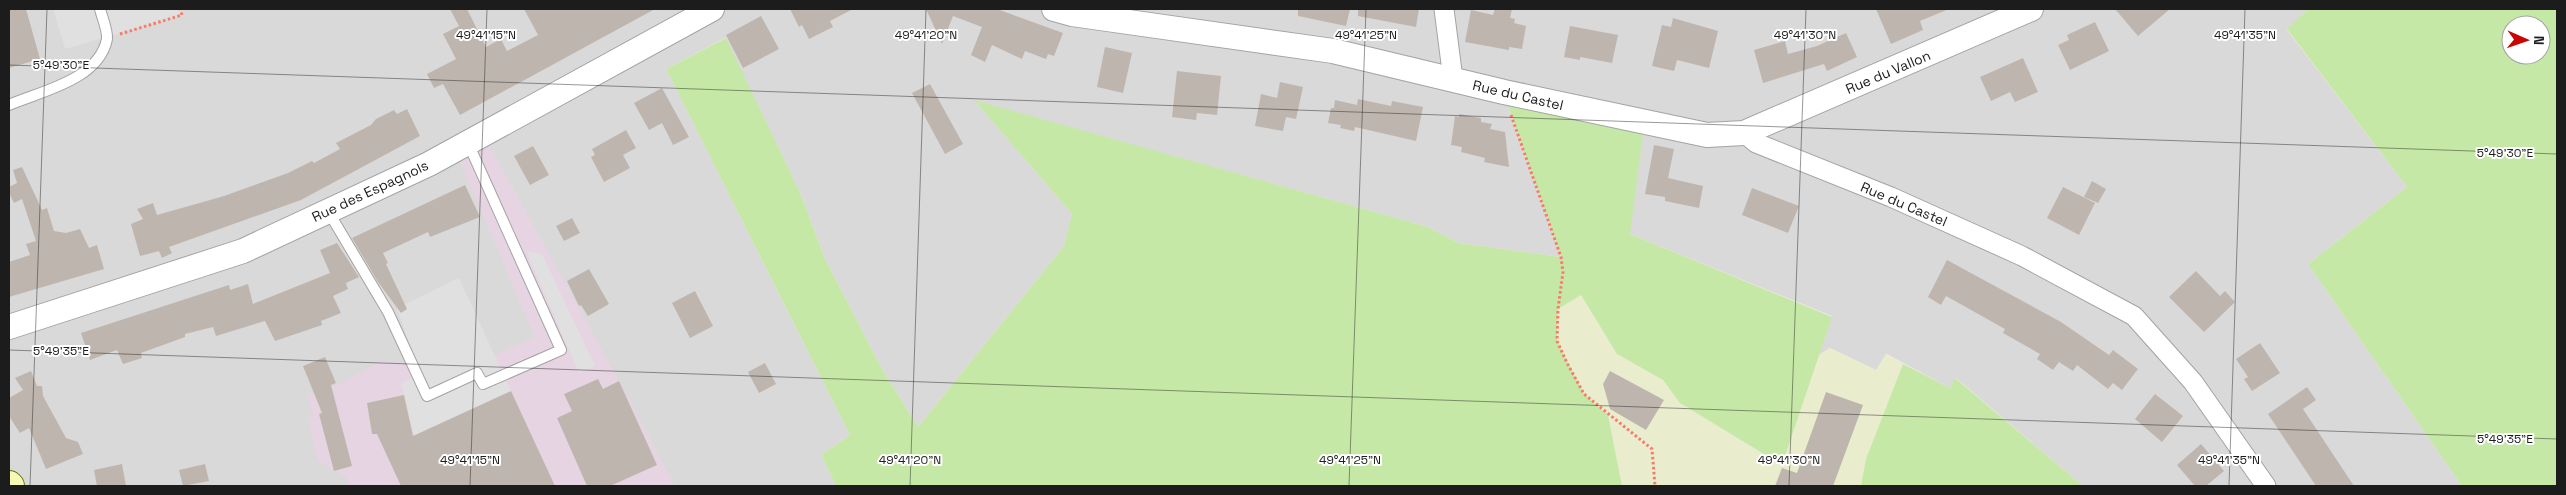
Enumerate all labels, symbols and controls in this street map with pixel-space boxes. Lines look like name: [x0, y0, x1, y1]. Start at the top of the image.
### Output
north arrow: [2501, 15, 2551, 65]
text: 49°41'15"N: [456, 27, 516, 43]
text: 49°41'20"N: [895, 27, 957, 43]
text: 49°41'25"N: [1335, 27, 1397, 43]
text: 49°41'30"N: [1774, 27, 1836, 43]
text: 49°41'35"N: [2214, 27, 2276, 43]
text: N: [2530, 35, 2548, 45]
street label: Rue du Vallon: [1843, 46, 1933, 98]
text: 5°49'30"E: [33, 57, 89, 73]
street label: Rue du Castel: [1471, 76, 1565, 114]
text: 5°49'30"E: [2477, 145, 2533, 161]
street label: Rue des Espagnols: [309, 156, 431, 226]
street label: Rue du Castel: [1858, 178, 1950, 230]
text: 5°49'35"E: [33, 343, 89, 359]
text: 5°49'35"E: [2477, 431, 2533, 447]
text: 49°41'15"N: [440, 452, 500, 468]
text: 49°41'20"N: [879, 452, 941, 468]
text: 49°41'25"N: [1319, 452, 1381, 468]
text: 49°41'30"N: [1758, 452, 1820, 468]
text: 49°41'35"N: [2198, 452, 2260, 468]

